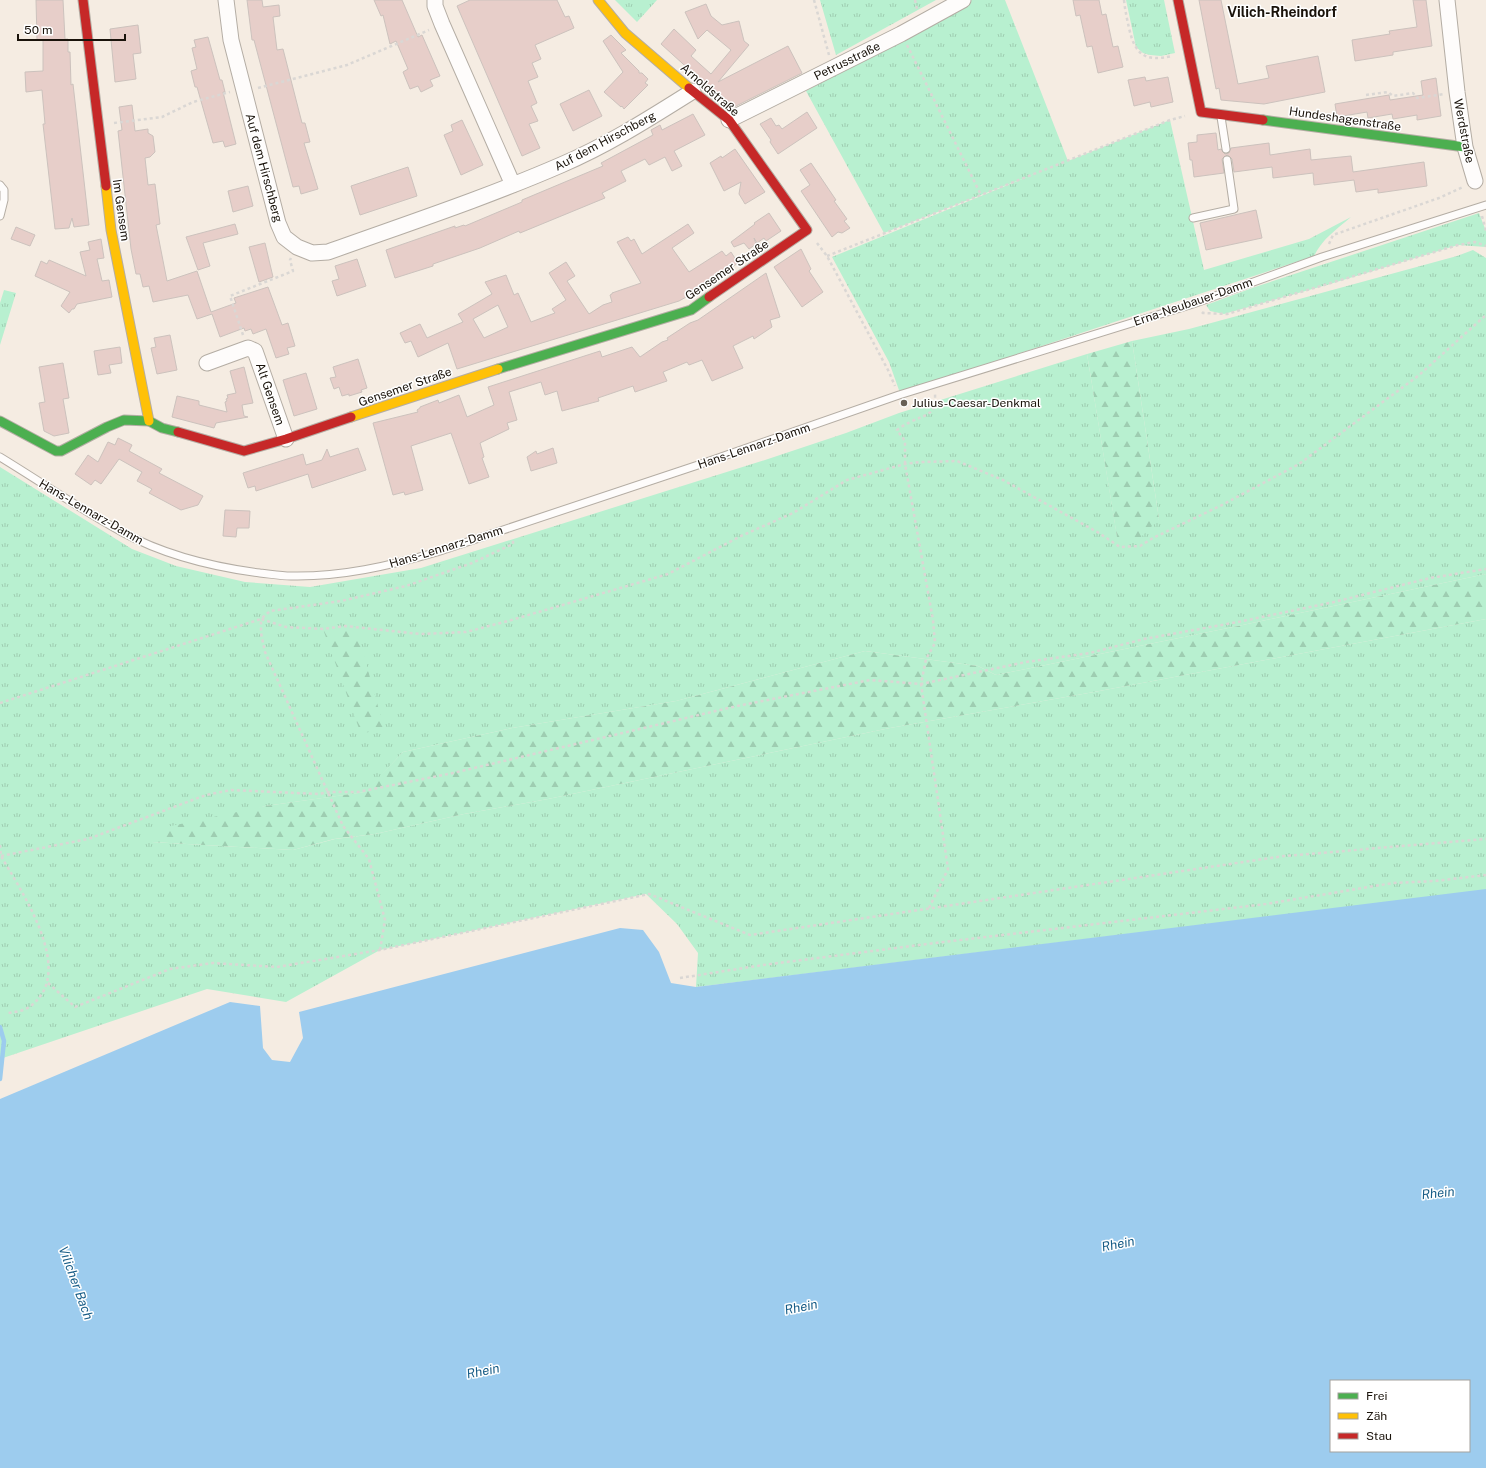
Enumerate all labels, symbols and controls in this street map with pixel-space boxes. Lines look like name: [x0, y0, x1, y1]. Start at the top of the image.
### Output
district label: Vilich-Rheindorf: [1227, 4, 1337, 20]
scale bar: [18, 16, 125, 42]
text: 50 m: [24, 23, 52, 37]
street label: Petrusstraße: [812, 39, 883, 83]
street label: Arnoldstraße: [678, 61, 742, 119]
street label: Werdstraße: [1451, 98, 1477, 164]
street label: Hundeshagenstraße: [1288, 104, 1402, 134]
street label: Auf dem Hirschberg: [552, 108, 658, 174]
street label: Auf dem Hirschberg: [243, 112, 285, 224]
street label: Im Gensem: [110, 178, 132, 242]
street label: Gensemer Straße: [683, 237, 772, 303]
street label: Erna-Neubauer-Damm: [1132, 275, 1254, 329]
street label: Alt Gensem: [253, 361, 287, 427]
street label: Gensemer Straße: [357, 364, 454, 410]
place label: Julius-Caesar-Denkmal: [912, 396, 1041, 410]
marker: Julius-Caesar-Denkmal: [899, 398, 909, 408]
street label: Hans-Lennarz-Damm: [696, 420, 812, 472]
street label: Hans-Lennarz-Damm: [36, 476, 146, 548]
street label: Hans-Lennarz-Damm: [388, 523, 504, 571]
water label: Rhein: [1421, 1184, 1455, 1202]
water label: Rhein: [1100, 1233, 1136, 1255]
water label: Vilicher Bach: [56, 1244, 96, 1322]
water label: Rhein: [783, 1296, 819, 1318]
water label: Rhein: [465, 1360, 501, 1382]
legend: [1330, 1380, 1470, 1452]
text: Frei: [1366, 1389, 1388, 1403]
text: Zäh: [1366, 1409, 1387, 1423]
text: Stau: [1366, 1429, 1392, 1443]

